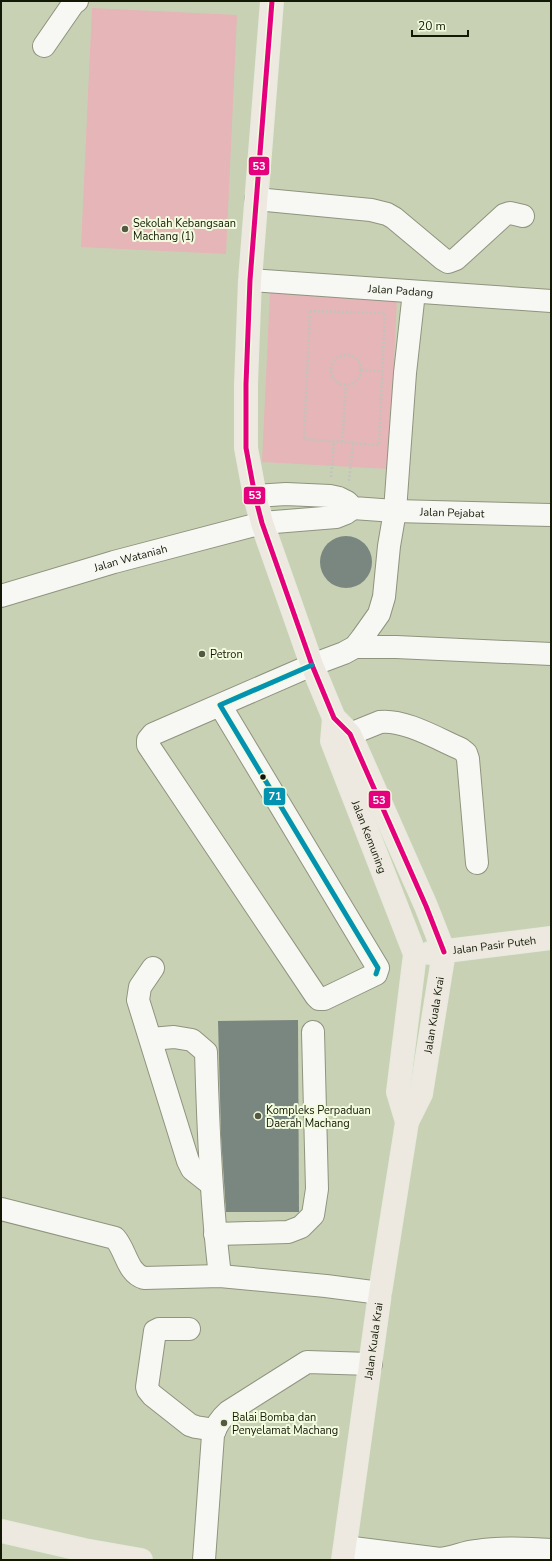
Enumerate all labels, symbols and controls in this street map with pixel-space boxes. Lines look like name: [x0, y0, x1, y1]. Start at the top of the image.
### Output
scale bar: [412, 12, 468, 38]
text: 20 m: [418, 18, 446, 34]
line badge: 53: [248, 156, 270, 176]
text: 53: [252, 159, 266, 174]
place label: Sekolah Kebangsaan Machang (1): [133, 216, 236, 244]
marker: Sekolah Kebangsaan Machang (1): [120, 224, 130, 234]
street label: Jalan Padang: [367, 281, 434, 301]
line badge: 53: [243, 486, 266, 505]
text: 53: [248, 488, 262, 503]
street label: Jalan Pejabat: [419, 505, 485, 521]
street label: Jalan Wataniah: [91, 541, 169, 576]
place label: Petron: [210, 647, 243, 662]
marker: Petron: [197, 649, 207, 659]
unlabelled marker: [258, 772, 268, 782]
line badge: 71: [263, 787, 286, 806]
text: 71: [268, 789, 282, 804]
line badge: 53: [368, 790, 391, 809]
text: 53: [372, 793, 386, 808]
street label: Jalan Kemuning: [348, 797, 390, 876]
street label: Jalan Pasir Puteh: [451, 933, 537, 958]
street label: Jalan Kuala Krai: [421, 976, 448, 1056]
place label: Kompleks Perpaduan Daerah Machang: [266, 1103, 371, 1131]
marker: Kompleks Perpaduan Daerah Machang: [253, 1111, 263, 1121]
street label: Jalan Kuala Krai: [361, 1302, 387, 1382]
place label: Balai Bomba dan Penyelamat Machang: [232, 1410, 338, 1438]
marker: Balai Bomba dan Penyelamat Machang: [219, 1418, 229, 1428]

